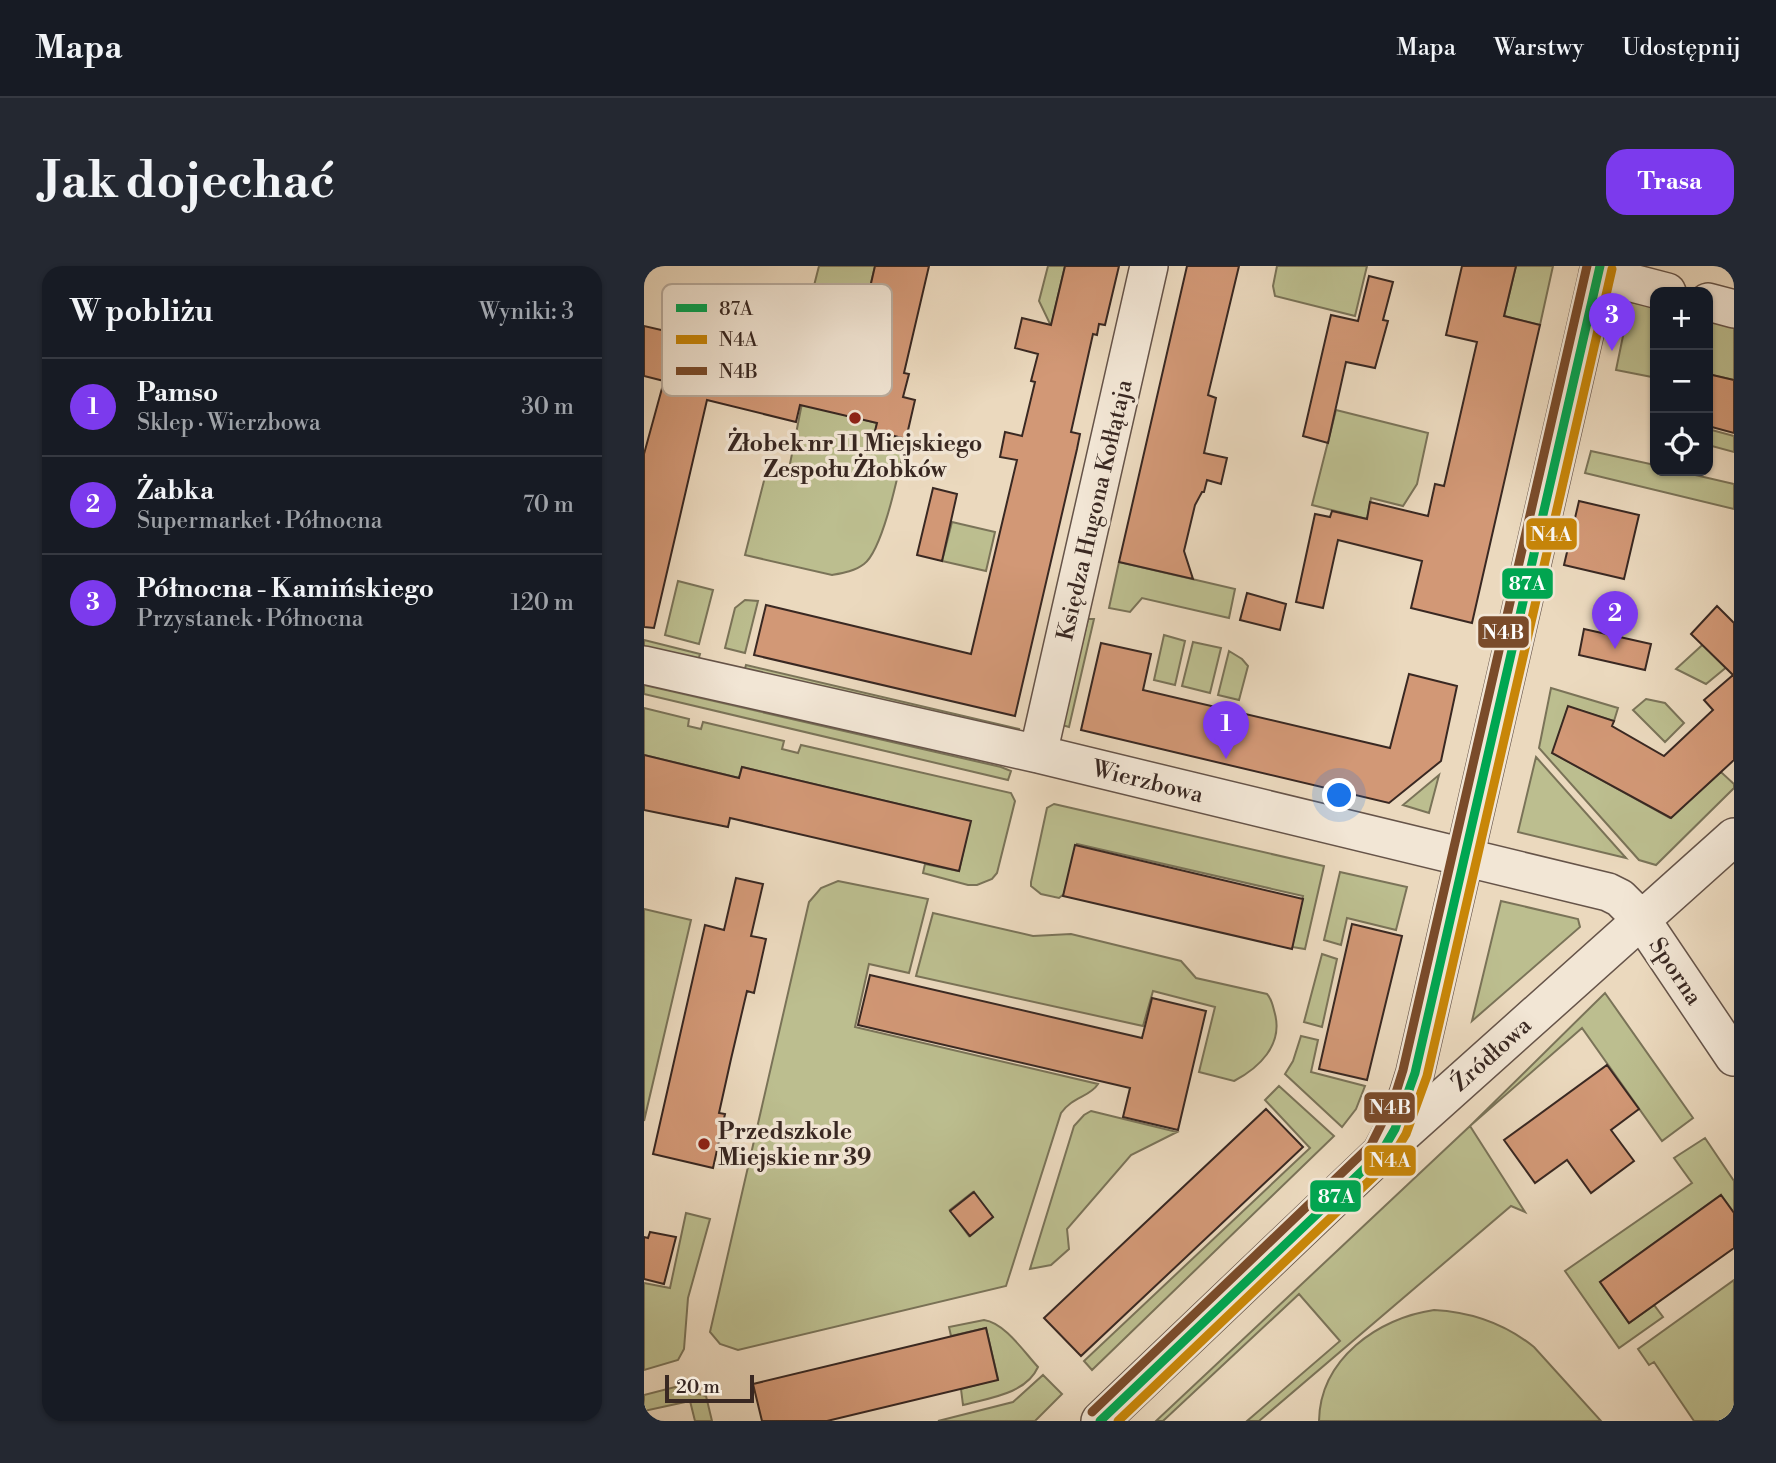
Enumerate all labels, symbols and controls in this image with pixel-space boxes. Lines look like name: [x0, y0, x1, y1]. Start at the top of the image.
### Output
text: Mapa: [35, 28, 122, 69]
text: Mapa: [1396, 33, 1456, 63]
text: Warstwy: [1494, 33, 1584, 63]
text: Udostępnij: [1622, 33, 1741, 63]
button: Trasa: [1606, 149, 1734, 215]
text: Jak dojechać: [42, 152, 335, 213]
legend: [662, 284, 892, 396]
map controls: [1650, 287, 1713, 476]
button: +: [1650, 287, 1713, 350]
text: W pobliżu: [70, 293, 213, 331]
pin: 3: [1589, 293, 1635, 351]
text: 87A: [719, 297, 754, 321]
text: Wyniki: 3: [479, 298, 574, 326]
text: N4A: [719, 328, 758, 352]
button: −: [1650, 350, 1713, 413]
text: N4B: [719, 360, 758, 384]
text: Pamso: [137, 377, 218, 409]
street label: Księdza Hugona Kołłątaja: [1051, 377, 1139, 643]
text: 1: [87, 393, 99, 421]
text: 30 m: [521, 393, 574, 421]
text: Sklep · Wierzbowa: [137, 409, 321, 437]
marker: Żłobek nr 11 Miejskiego Zespołu Żłobków: [847, 410, 863, 426]
button: locate: [1650, 413, 1713, 476]
place label: Żłobek nr 11 Miejskiego Zespołu Żłobków: [728, 427, 982, 484]
text: Żabka: [137, 475, 214, 507]
text: 2: [86, 491, 100, 519]
text: 70 m: [523, 491, 574, 519]
text: Supermarket · Północna: [137, 507, 382, 535]
line badge: N4A: [1525, 517, 1578, 551]
text: N4A: [1530, 523, 1572, 547]
line badge: 87A: [1501, 567, 1554, 600]
text: 87A: [1509, 572, 1546, 596]
text: Północna - Kamińskiego: [137, 573, 434, 605]
text: 3: [86, 589, 100, 617]
text: 120 m: [510, 589, 574, 617]
pin: 2: [1592, 591, 1638, 649]
text: Przystanek · Północna: [137, 605, 363, 633]
line badge: N4B: [1477, 615, 1530, 649]
text: N4B: [1482, 621, 1524, 645]
pin: 1: [1203, 701, 1249, 759]
street label: Wierzbowa: [1088, 754, 1207, 809]
your location: [1322, 778, 1356, 812]
street label: Sporna: [1643, 933, 1708, 1011]
street label: Źródłowa: [1445, 1010, 1538, 1098]
line badge: N4B: [1363, 1091, 1416, 1124]
text: N4B: [1369, 1096, 1411, 1120]
place label: Przedszkole Miejskie nr 39: [718, 1118, 872, 1172]
marker: Przedszkole Miejskie nr 39: [696, 1136, 712, 1152]
line badge: N4A: [1363, 1144, 1417, 1177]
text: N4A: [1369, 1149, 1411, 1173]
line badge: 87A: [1309, 1179, 1362, 1213]
text: 87A: [1318, 1185, 1355, 1209]
scale bar: [665, 1372, 754, 1404]
text: 20 m: [676, 1375, 720, 1399]

